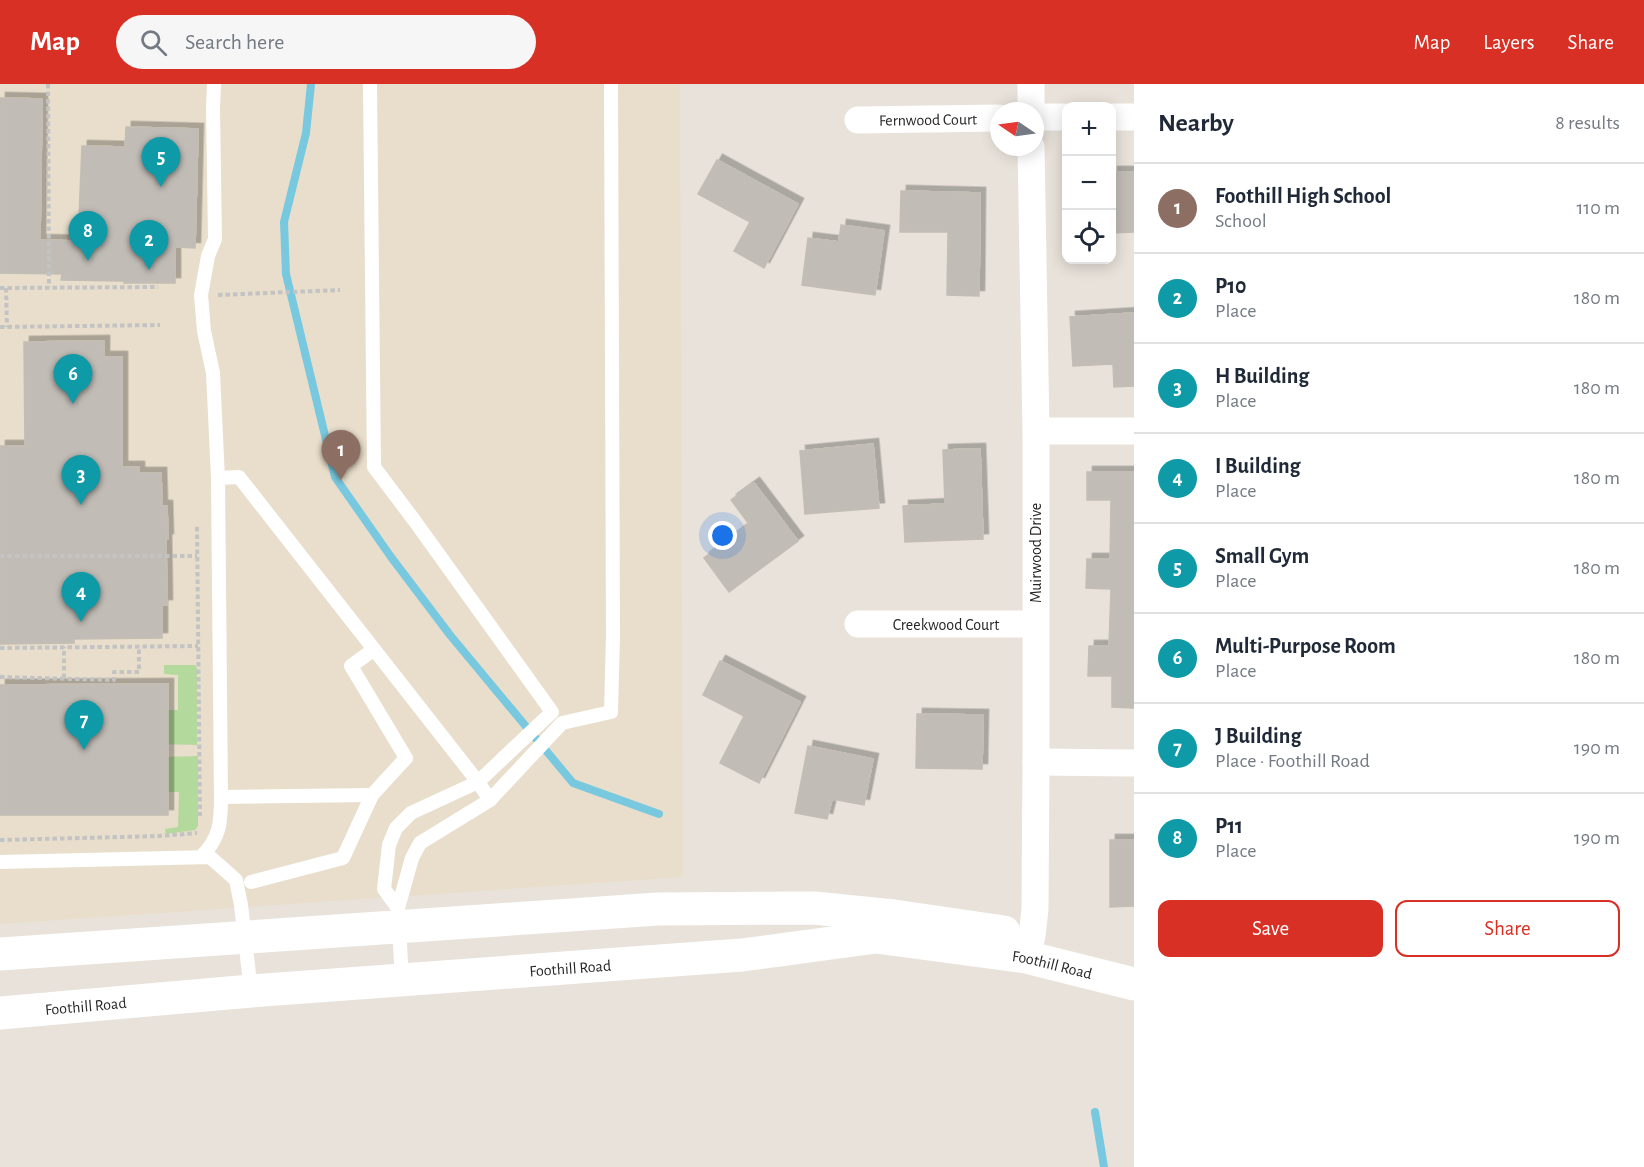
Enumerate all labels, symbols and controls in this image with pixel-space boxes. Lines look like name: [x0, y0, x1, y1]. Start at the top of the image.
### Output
search box: [116, 15, 536, 69]
icon: search: [137, 26, 170, 59]
text: Map: [30, 28, 80, 56]
text: Search here: [185, 31, 284, 53]
text: Map: [1414, 32, 1450, 53]
text: Layers: [1483, 32, 1534, 53]
text: Share: [1567, 32, 1614, 53]
north arrow: [990, 102, 1044, 156]
map controls: [1062, 102, 1116, 264]
button: +: [1062, 102, 1116, 156]
text: Nearby: [1158, 110, 1234, 136]
street label: Fernwood Court: [879, 111, 977, 129]
text: 8 results: [1555, 113, 1620, 133]
pin: 5: [142, 138, 180, 187]
button: −: [1062, 156, 1116, 210]
text: Foothill High School: [1215, 185, 1391, 207]
text: 1: [1174, 198, 1181, 218]
text: 110 m: [1576, 198, 1620, 218]
button: locate: [1062, 210, 1116, 264]
text: School: [1215, 211, 1267, 231]
pin: 8: [68, 212, 107, 261]
pin: 2: [130, 220, 168, 270]
text: P10: [1215, 275, 1247, 297]
text: 2: [1173, 288, 1182, 308]
text: 180 m: [1574, 288, 1620, 308]
text: Place: [1215, 301, 1256, 321]
pin: 6: [54, 354, 92, 404]
text: H Building: [1215, 365, 1309, 387]
text: 3: [1173, 378, 1182, 398]
text: 180 m: [1574, 378, 1620, 398]
text: Place: [1215, 391, 1256, 411]
pin: 1: [322, 430, 360, 480]
text: I Building: [1215, 455, 1301, 477]
pin: 3: [62, 456, 100, 505]
text: 4: [1172, 468, 1183, 488]
text: 180 m: [1574, 468, 1620, 488]
text: Place: [1215, 481, 1256, 501]
street label: Muirwood Drive: [1028, 503, 1044, 603]
your location: [708, 521, 737, 550]
text: Small Gym: [1215, 545, 1309, 567]
text: 5: [1173, 558, 1182, 578]
text: 180 m: [1574, 558, 1620, 578]
text: Place: [1215, 571, 1256, 591]
pin: 4: [62, 572, 100, 622]
street label: Creekwood Court: [893, 617, 999, 633]
text: Multi-Purpose Room: [1215, 635, 1396, 657]
text: 6: [1173, 648, 1182, 668]
text: 180 m: [1574, 648, 1620, 668]
text: Place: [1215, 661, 1256, 681]
pin: 7: [64, 700, 104, 750]
text: J Building: [1215, 725, 1301, 747]
text: 7: [1173, 738, 1182, 758]
text: 190 m: [1574, 738, 1620, 758]
text: Place · Foothill Road: [1215, 751, 1370, 771]
text: P11: [1215, 815, 1243, 837]
text: 8: [1173, 828, 1182, 848]
text: 190 m: [1574, 828, 1620, 848]
text: Place: [1215, 841, 1256, 861]
button: Save: [1158, 900, 1383, 957]
button: Share: [1395, 900, 1620, 957]
street label: Foothill Road: [1011, 948, 1094, 982]
street label: Foothill Road: [529, 958, 612, 980]
street label: Foothill Road: [44, 995, 127, 1018]

